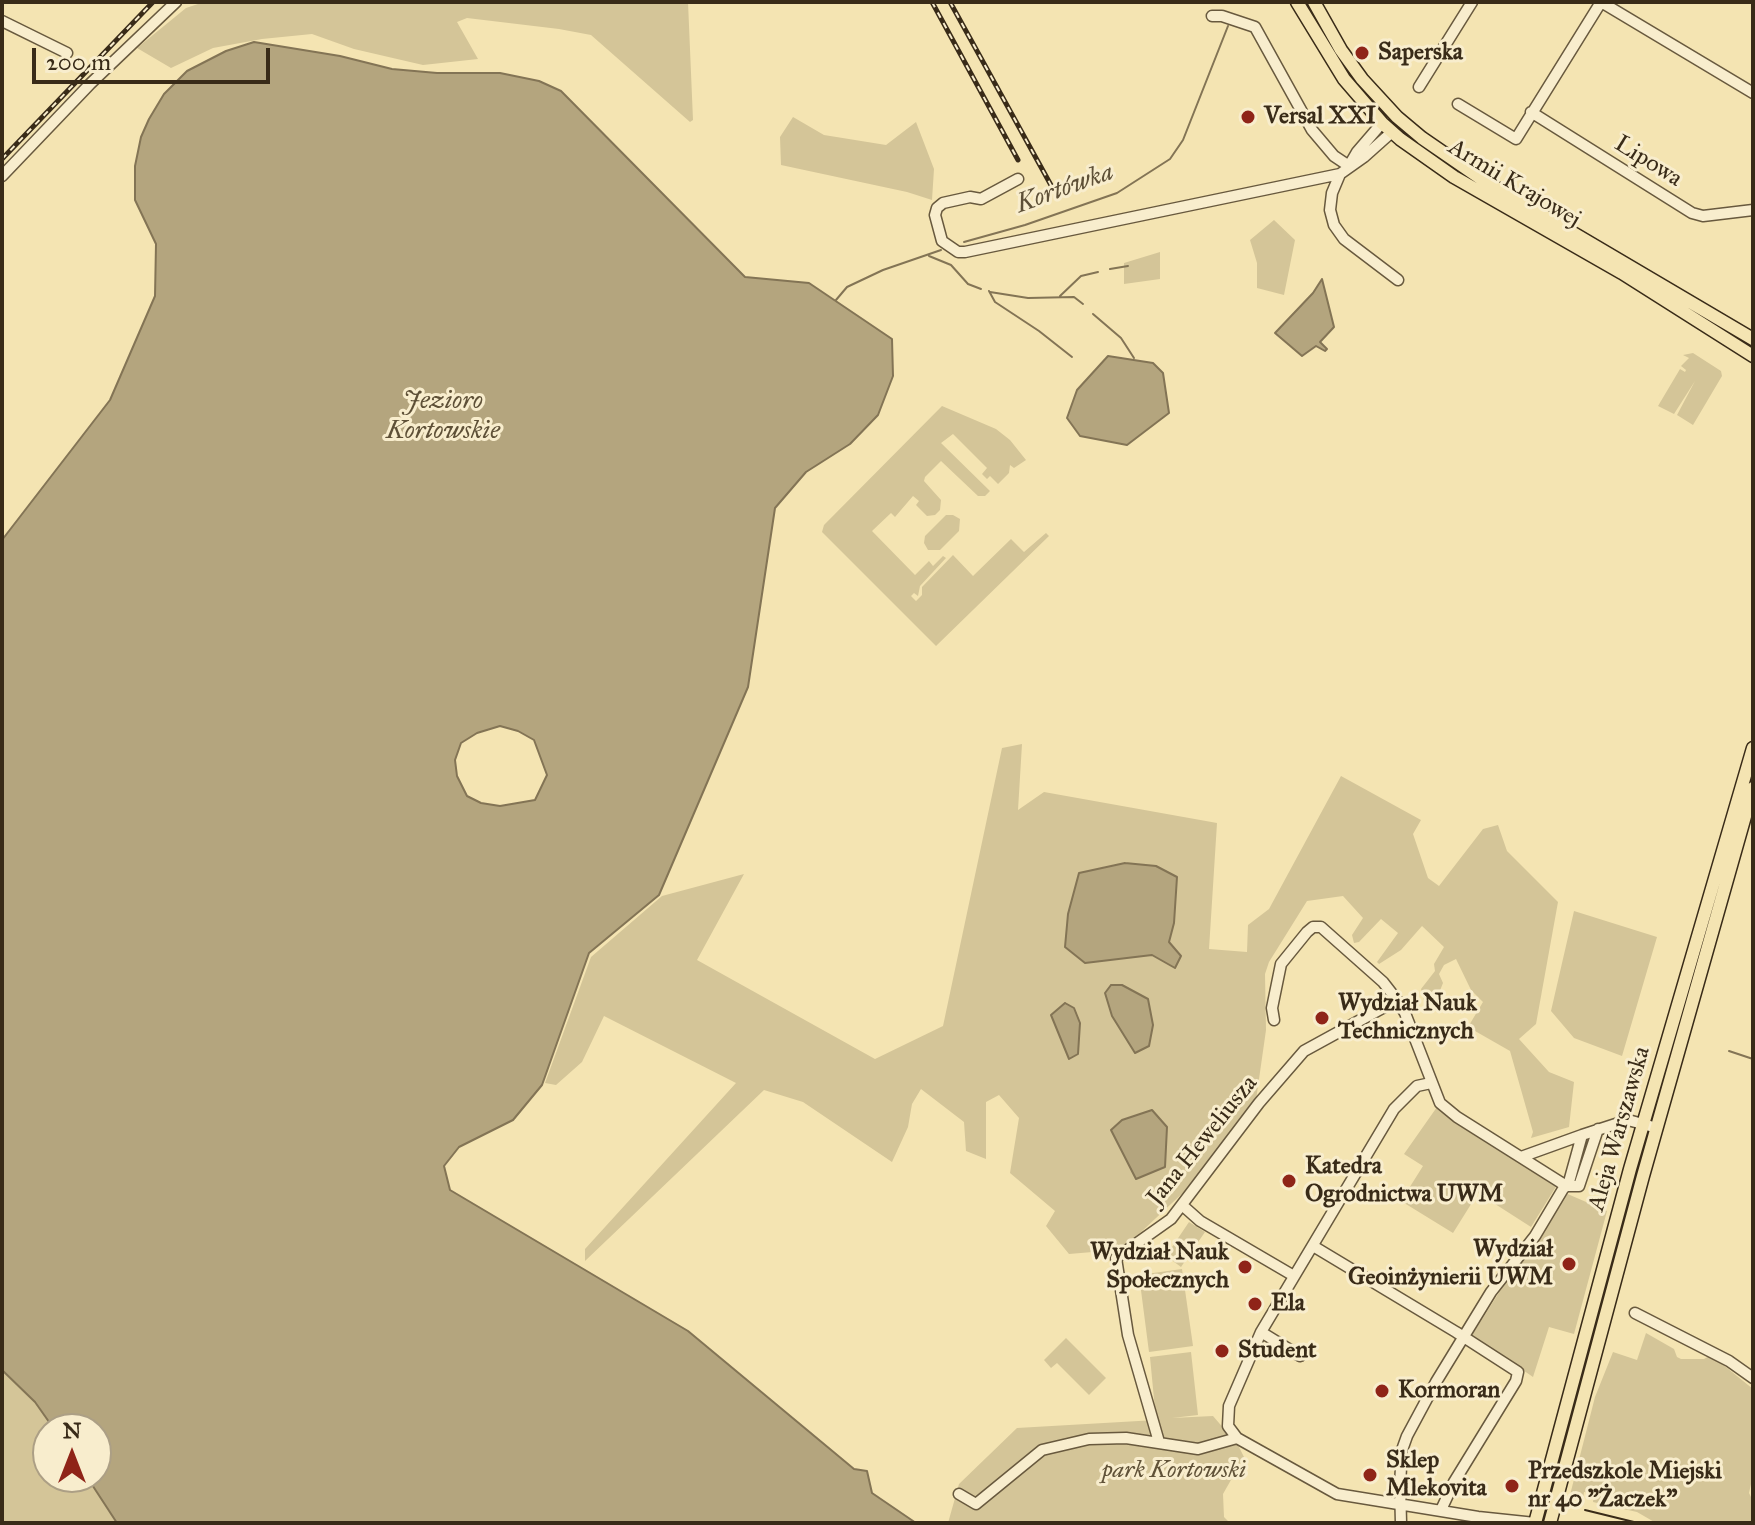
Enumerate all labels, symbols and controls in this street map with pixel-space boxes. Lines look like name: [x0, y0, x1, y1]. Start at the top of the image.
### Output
scale bar: [36, 32, 274, 82]
place label: Saperska: [1378, 39, 1463, 67]
marker: Saperska: [1353, 44, 1371, 62]
text: 200 m: [46, 47, 111, 77]
place label: Versal XXI: [1264, 103, 1376, 131]
marker: Versal XXI: [1239, 108, 1257, 126]
street label: Lipowa: [1609, 130, 1687, 194]
street label: Armii Krajowej: [1443, 133, 1585, 235]
water label: Kortówka: [1012, 157, 1118, 221]
water label: Jezioro Kortowskie: [386, 386, 500, 448]
place label: Wydział Nauk Technicznych: [1338, 990, 1477, 1046]
marker: Wydział Nauk Technicznych: [1313, 1009, 1331, 1027]
street label: Aleja Warszawska: [1583, 1043, 1657, 1215]
street label: Jana Heweliusza: [1142, 1070, 1264, 1212]
place label: Katedra Ogrodnictwa UWM: [1305, 1153, 1503, 1209]
marker: Katedra Ogrodnictwa UWM: [1280, 1172, 1298, 1190]
place label: Wydział Geoinżynierii UWM: [1348, 1236, 1553, 1292]
place label: Wydział Nauk Społecznych: [1090, 1239, 1229, 1295]
marker: Wydział Geoinżynierii UWM: [1560, 1255, 1578, 1273]
marker: Wydział Nauk Społecznych: [1236, 1258, 1254, 1276]
place label: Ela: [1271, 1290, 1305, 1318]
marker: Ela: [1246, 1295, 1264, 1313]
place label: Student: [1238, 1337, 1317, 1365]
marker: Student: [1213, 1342, 1231, 1360]
place label: Kormoran: [1398, 1377, 1500, 1405]
marker: Kormoran: [1373, 1382, 1391, 1400]
north arrow: [32, 1413, 112, 1493]
text: N: [63, 1417, 81, 1444]
place label: Sklep Mlekovita: [1386, 1447, 1487, 1503]
park label: park Kortowski: [1102, 1457, 1246, 1485]
place label: Przedszkole Miejski nr 40 "Żaczek": [1528, 1458, 1722, 1514]
marker: Sklep Mlekovita: [1361, 1466, 1379, 1484]
marker: Przedszkole Miejski nr 40 "Żaczek": [1503, 1477, 1521, 1495]

